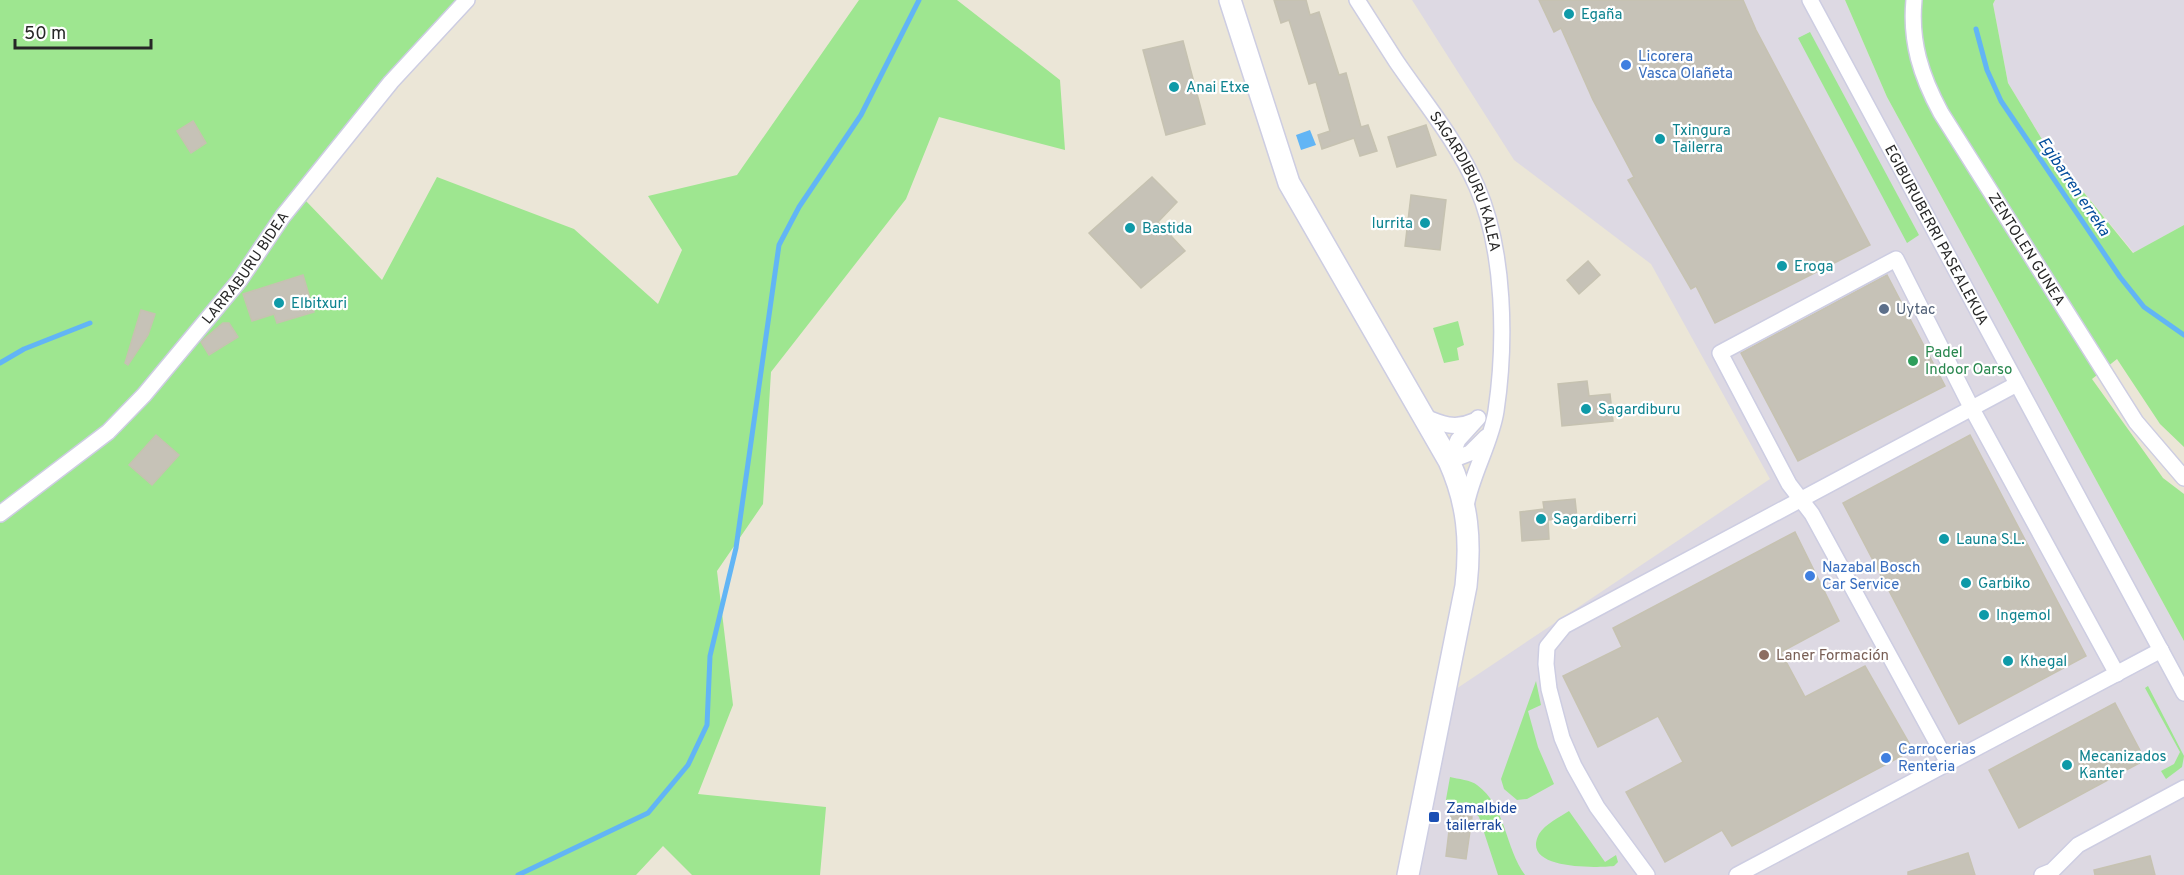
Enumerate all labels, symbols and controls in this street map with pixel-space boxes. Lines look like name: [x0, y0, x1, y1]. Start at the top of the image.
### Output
place label: Egaña: [1581, 6, 1622, 25]
marker: Egaña: [1562, 7, 1576, 21]
scale bar: [15, 12, 152, 50]
text: 50 m: [24, 23, 66, 46]
place label: Licorera Vasca Olañeta: [1638, 48, 1733, 84]
marker: Licorera Vasca Olañeta: [1619, 58, 1633, 72]
place label: Anai Etxe: [1186, 79, 1250, 98]
marker: Anai Etxe: [1167, 80, 1181, 94]
street label: SAGARDIBURU KALEA: [1424, 108, 1503, 253]
place label: Txingura Tailerra: [1672, 122, 1731, 158]
marker: Txingura Tailerra: [1653, 132, 1667, 146]
water label: Egibarren erreka: [2033, 134, 2114, 241]
street label: EGIBURUBERRI PASEALEKUA: [1879, 142, 1992, 329]
street label: ZENTOLEN GUNEA: [1983, 190, 2068, 310]
street label: LARRABURU BIDEA: [199, 209, 294, 329]
place label: Iurrita: [1371, 215, 1413, 234]
marker: Iurrita: [1418, 216, 1432, 230]
place label: Bastida: [1142, 220, 1192, 239]
marker: Bastida: [1123, 221, 1137, 235]
place label: Eroga: [1794, 258, 1833, 277]
marker: Eroga: [1775, 259, 1789, 273]
place label: Elbitxuri: [291, 295, 347, 314]
marker: Elbitxuri: [272, 296, 286, 310]
place label: Uytac: [1896, 301, 1936, 320]
marker: Uytac: [1877, 302, 1891, 316]
place label: Padel Indoor Oarso: [1925, 344, 2012, 380]
marker: Padel Indoor Oarso: [1906, 354, 1920, 368]
place label: Sagardiburu: [1598, 401, 1681, 420]
marker: Sagardiburu: [1579, 402, 1593, 416]
place label: Sagardiberri: [1553, 511, 1637, 530]
marker: Sagardiberri: [1534, 512, 1548, 526]
place label: Launa S.L.: [1956, 531, 2025, 550]
marker: Launa S.L.: [1937, 532, 1951, 546]
place label: Nazabal Bosch Car Service: [1822, 559, 1921, 595]
marker: Nazabal Bosch Car Service: [1803, 569, 1817, 583]
place label: Garbiko: [1978, 575, 2030, 594]
marker: Garbiko: [1959, 576, 1973, 590]
place label: Ingemol: [1996, 607, 2051, 626]
marker: Ingemol: [1977, 608, 1991, 622]
place label: Laner Formación: [1776, 647, 1889, 666]
marker: Laner Formación: [1757, 648, 1771, 662]
place label: Khegal: [2020, 653, 2067, 672]
marker: Khegal: [2001, 654, 2015, 668]
place label: Carrocerias Renteria: [1898, 741, 1976, 777]
place label: Mecanizados Kanter: [2079, 748, 2167, 784]
marker: Carrocerias Renteria: [1879, 751, 1893, 765]
marker: Mecanizados Kanter: [2060, 758, 2074, 772]
place label: Zamalbide tailerrak: [1446, 800, 1517, 836]
marker: Zamalbide tailerrak: [1427, 810, 1441, 824]

